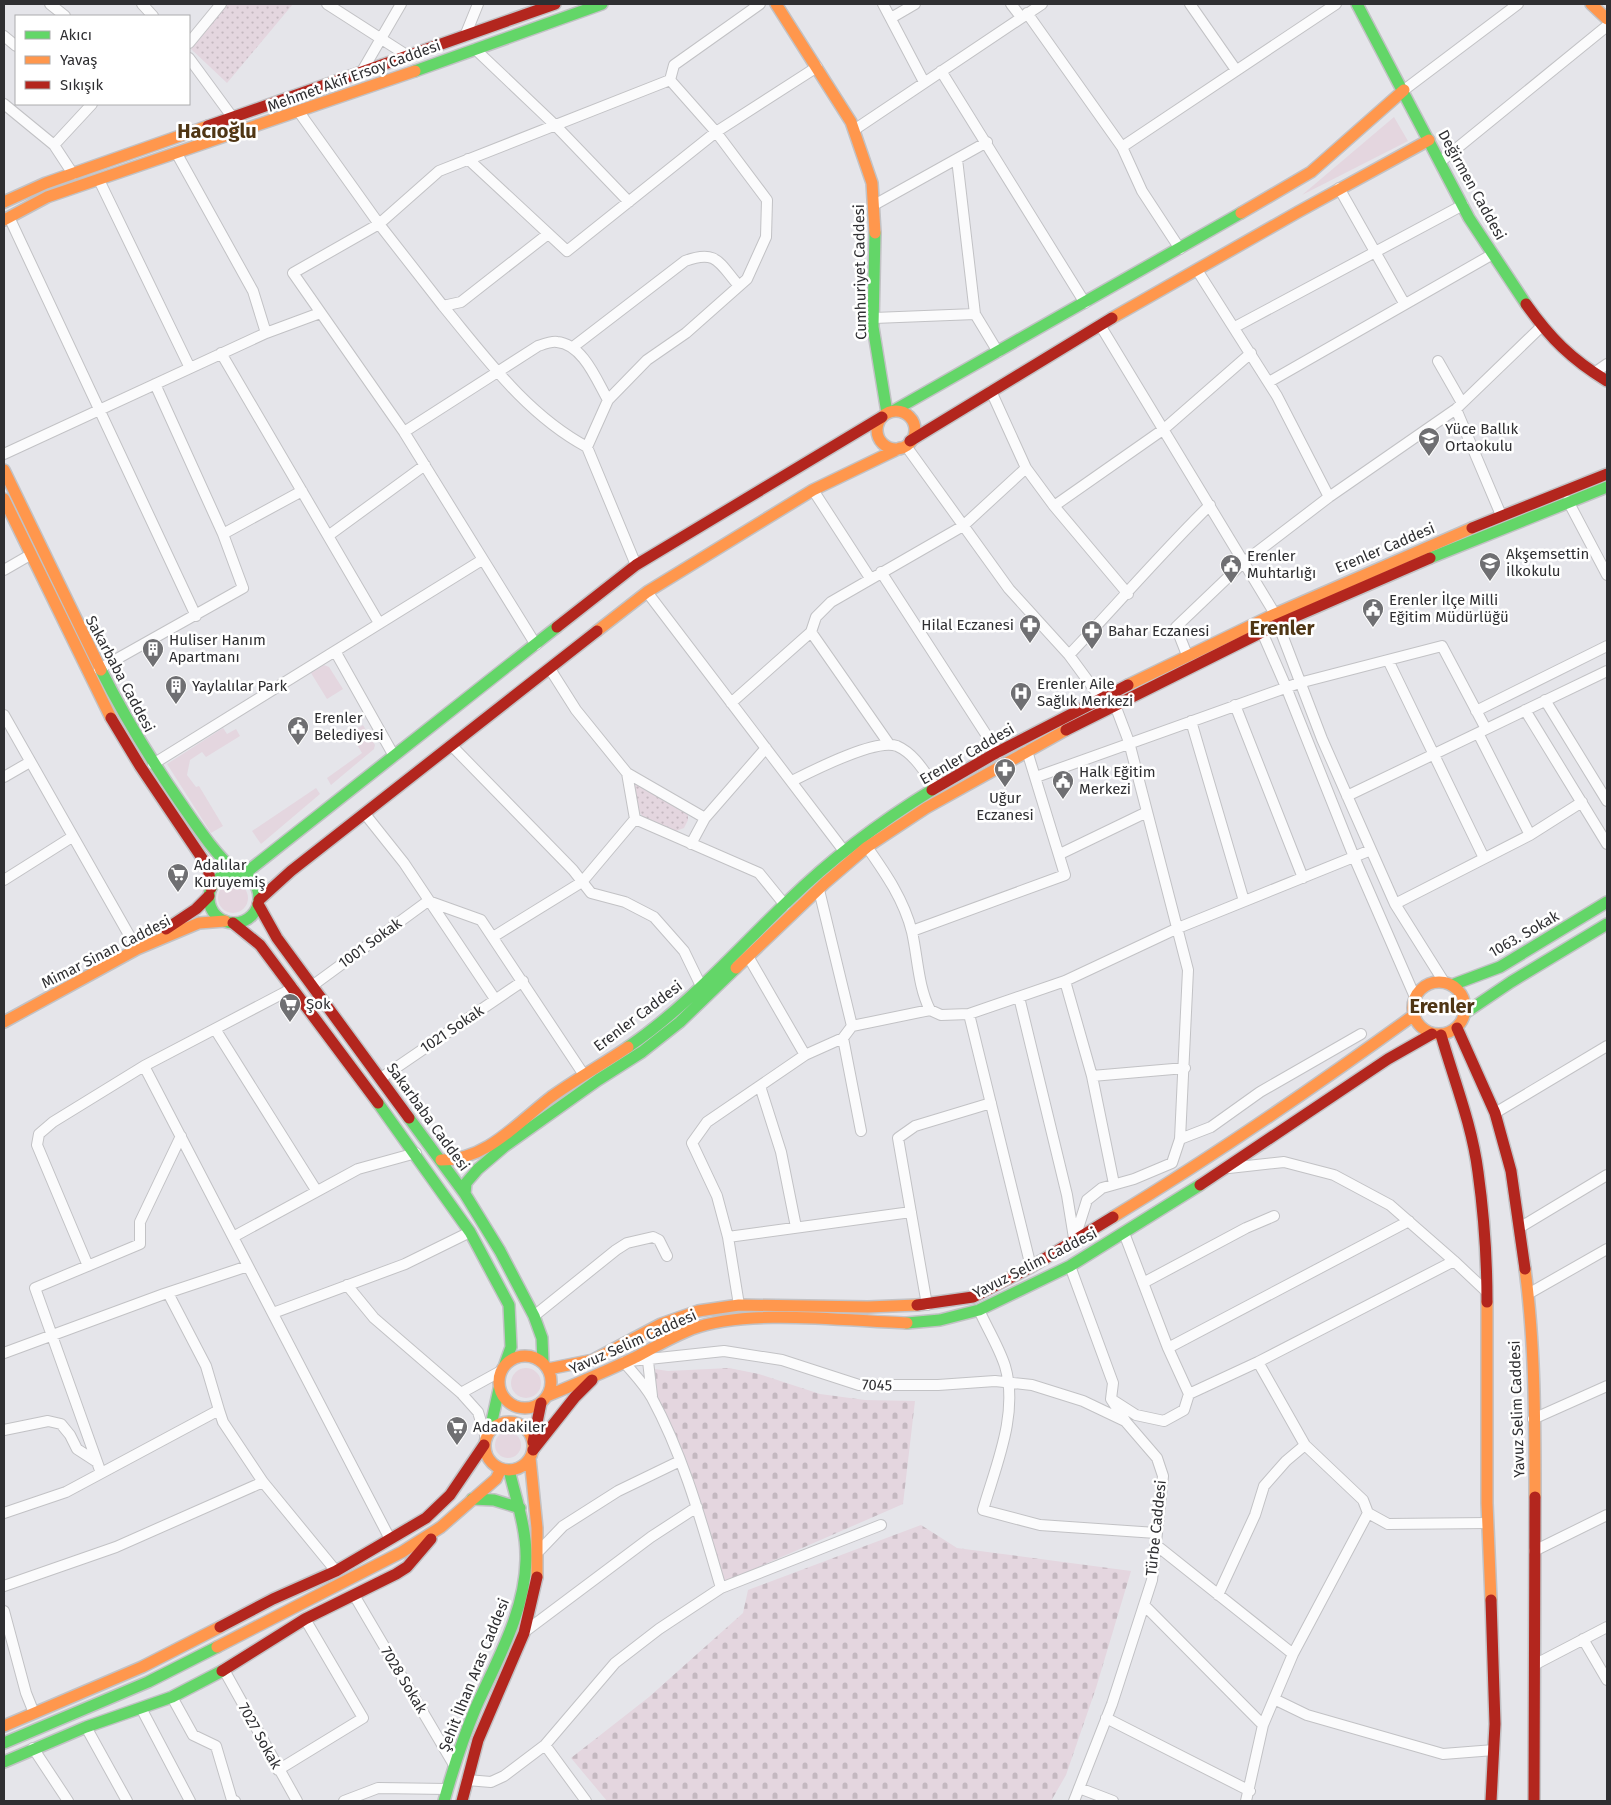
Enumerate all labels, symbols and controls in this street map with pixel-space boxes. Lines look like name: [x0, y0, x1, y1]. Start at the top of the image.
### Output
legend: [15, 15, 190, 105]
text: Akıcı: [60, 26, 92, 44]
street label: Mehmet Akif Ersoy Caddesi: [265, 36, 443, 116]
text: Yavaş: [60, 51, 97, 69]
text: Sıkışık: [60, 76, 104, 94]
district label: Hacıoğlu: [177, 119, 257, 143]
street label: Değirmen Caddesi: [1434, 127, 1510, 243]
street label: Cumhuriyet Caddesi: [850, 204, 870, 340]
place label: Yüce Ballık Ortaokulu: [1445, 420, 1518, 455]
school or university icon: Yüce Ballık Ortaokulu: [1417, 426, 1441, 457]
street label: Erenler Caddesi: [1333, 519, 1437, 577]
place label: Akşemsettin İlkokulu: [1506, 545, 1589, 580]
place label: Erenler Muhtarlığı: [1247, 547, 1316, 582]
school or university icon: Akşemsettin İlkokulu: [1478, 551, 1502, 582]
public building icon: Erenler Muhtarlığı: [1219, 553, 1243, 584]
place label: Erenler İlçe Milli Eğitim Müdürlüğü: [1389, 591, 1509, 626]
public building icon: Erenler İlçe Milli Eğitim Müdürlüğü: [1361, 597, 1385, 628]
street label: Sakarbaba Caddesi: [82, 613, 158, 735]
pharmacy icon: Hilal Eczanesi: [1018, 613, 1042, 644]
place label: Hilal Eczanesi: [921, 616, 1014, 634]
district label: Erenler: [1249, 616, 1316, 640]
pharmacy icon: Bahar Eczanesi: [1080, 619, 1104, 650]
place label: Bahar Eczanesi: [1108, 622, 1210, 640]
place label: Huliser Hanım Apartmanı: [169, 631, 266, 666]
building icon: Huliser Hanım Apartmanı: [141, 637, 165, 668]
building icon: Yaylalılar Park: [164, 674, 188, 705]
place label: Erenler Aile Sağlık Merkezi: [1037, 675, 1133, 710]
place label: Yaylalılar Park: [192, 677, 287, 695]
hospital icon: Erenler Aile Sağlık Merkezi: [1009, 681, 1033, 712]
place label: Erenler Belediyesi: [314, 709, 384, 744]
public building icon: Erenler Belediyesi: [286, 715, 310, 746]
street label: Erenler Caddesi: [917, 720, 1017, 788]
pharmacy icon: Uğur Eczanesi: [993, 757, 1017, 788]
place label: Halk Eğitim Merkezi: [1079, 763, 1156, 798]
public building icon: Halk Eğitim Merkezi: [1051, 769, 1075, 800]
place label: Uğur Eczanesi: [976, 789, 1034, 824]
place label: Adalılar Kuruyemiş: [194, 856, 266, 891]
supermarket icon: Adalılar Kuruyemiş: [166, 862, 190, 893]
street label: 1063. Sokak: [1486, 907, 1563, 961]
street label: Mimar Sinan Caddesi: [38, 912, 174, 992]
street label: 1001 Sokak: [335, 914, 405, 972]
street label: Erenler Caddesi: [590, 977, 686, 1055]
supermarket icon: Şok: [278, 992, 302, 1023]
district label: Erenler: [1409, 994, 1476, 1018]
place label: Şok: [306, 995, 331, 1013]
street label: 1021 Sokak: [417, 1001, 487, 1057]
street label: Sakarbaba Caddesi: [383, 1059, 473, 1175]
street label: Yavuz Selim Caddesi: [970, 1224, 1100, 1302]
street label: Yavuz Selim Caddesi: [567, 1306, 699, 1378]
street label: Yavuz Selim Caddesi: [1506, 1340, 1528, 1478]
street label: 7045: [862, 1375, 892, 1395]
supermarket icon: Adadakiler: [445, 1415, 469, 1446]
place label: Adadakiler: [473, 1418, 546, 1436]
street label: Türbe Caddesi: [1142, 1479, 1170, 1577]
street label: Şehit İlhan Aras Caddesi: [435, 1596, 513, 1754]
street label: 7028 Sokak: [377, 1643, 431, 1717]
street label: 7027 Sokak: [234, 1700, 286, 1772]

